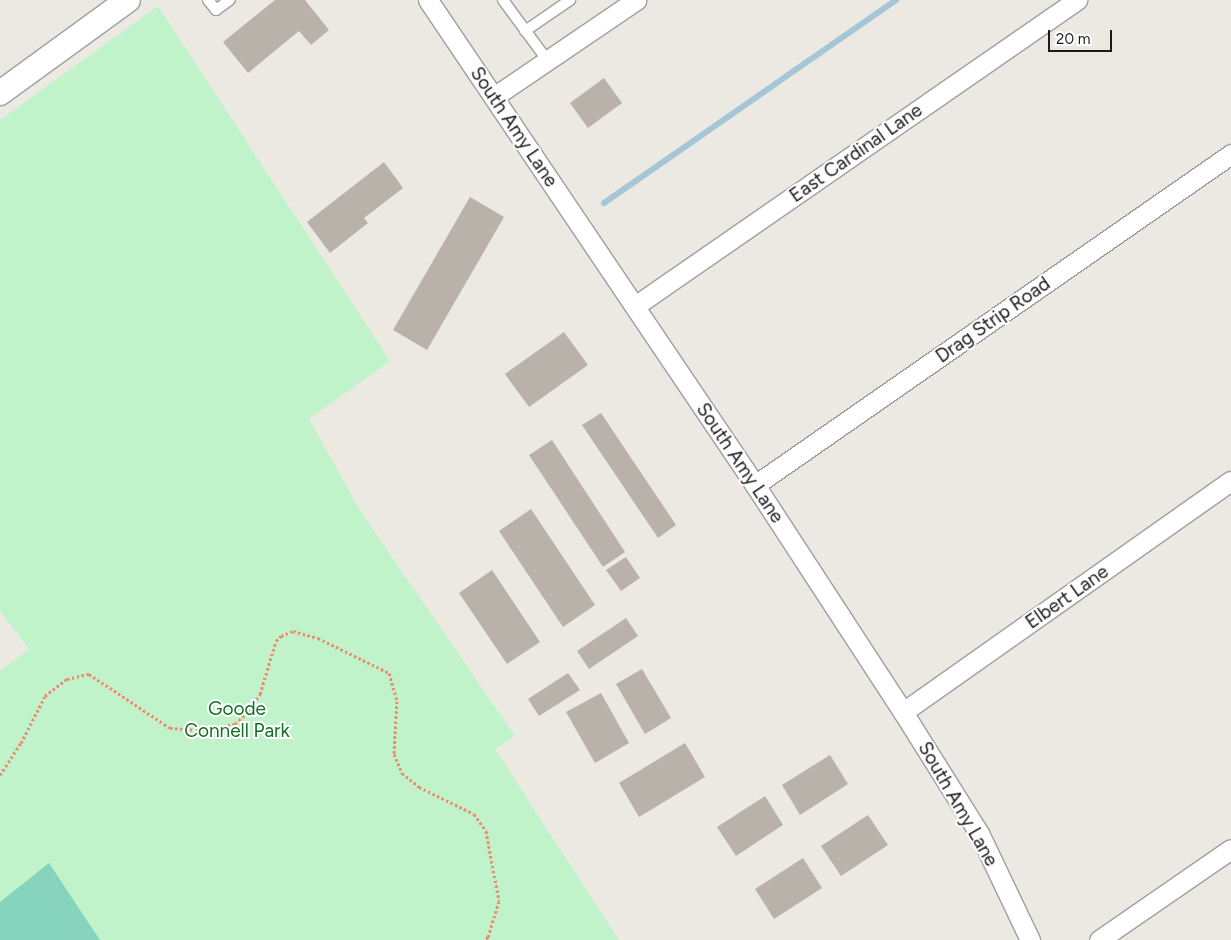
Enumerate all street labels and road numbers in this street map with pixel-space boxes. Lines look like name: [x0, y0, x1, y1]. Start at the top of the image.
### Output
street label: South Amy Lane: [465, 63, 563, 191]
street label: East Cardinal Lane: [785, 99, 927, 207]
street label: Drag Strip Road: [931, 272, 1055, 368]
street label: South Amy Lane: [691, 399, 789, 527]
street label: Elbert Lane: [1021, 560, 1113, 634]
street label: South Amy Lane: [913, 738, 1003, 870]

